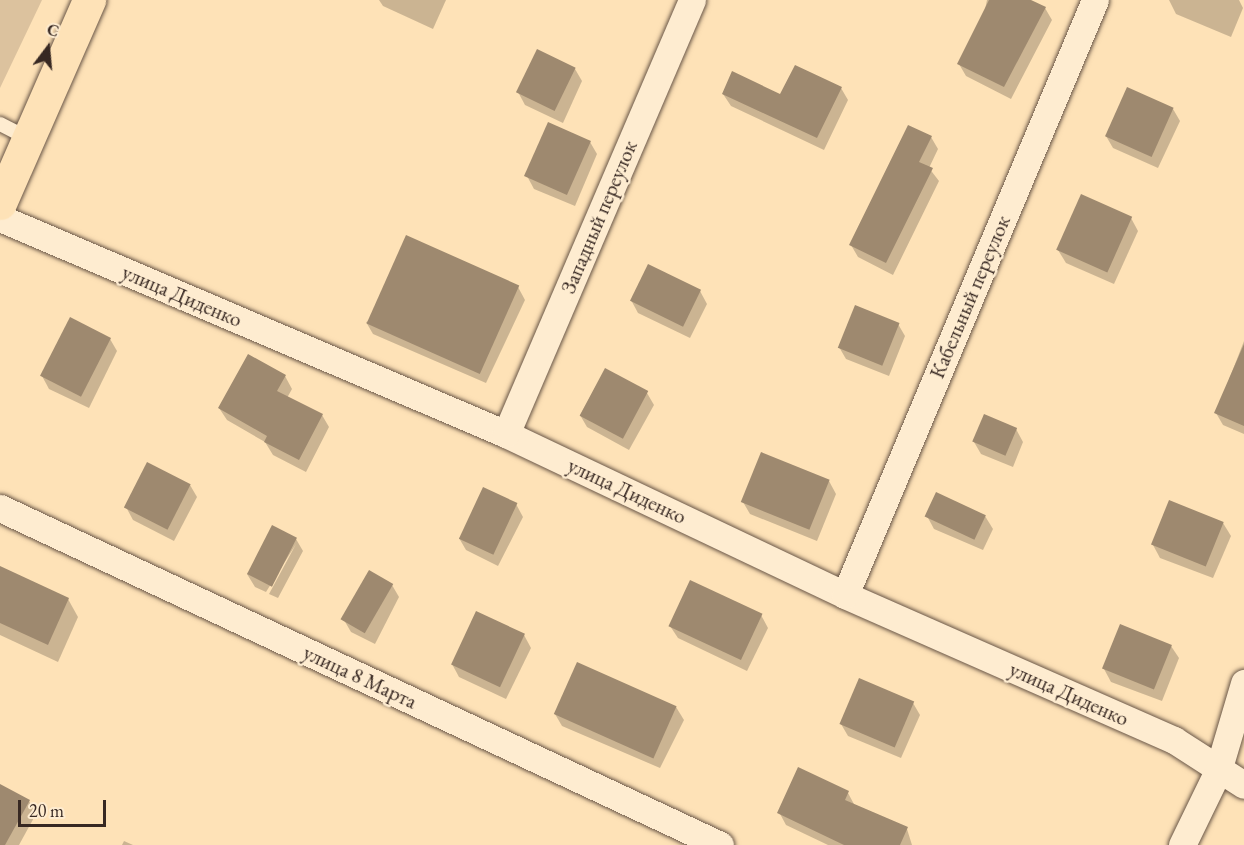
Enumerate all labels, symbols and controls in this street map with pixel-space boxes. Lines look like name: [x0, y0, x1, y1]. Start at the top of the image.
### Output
north arrow: [18, 18, 78, 78]
text: С: [45, 19, 61, 42]
street label: Западный переулок: [555, 137, 643, 297]
street label: Кабельный переулок: [924, 212, 1016, 382]
street label: улица Диденко: [118, 259, 246, 333]
street label: улица Диденко: [564, 453, 690, 529]
street label: улица 8 Марта: [299, 640, 421, 714]
street label: улица Диденко: [1005, 656, 1133, 732]
scale bar: [21, 788, 110, 826]
text: 20 m: [29, 799, 64, 822]

